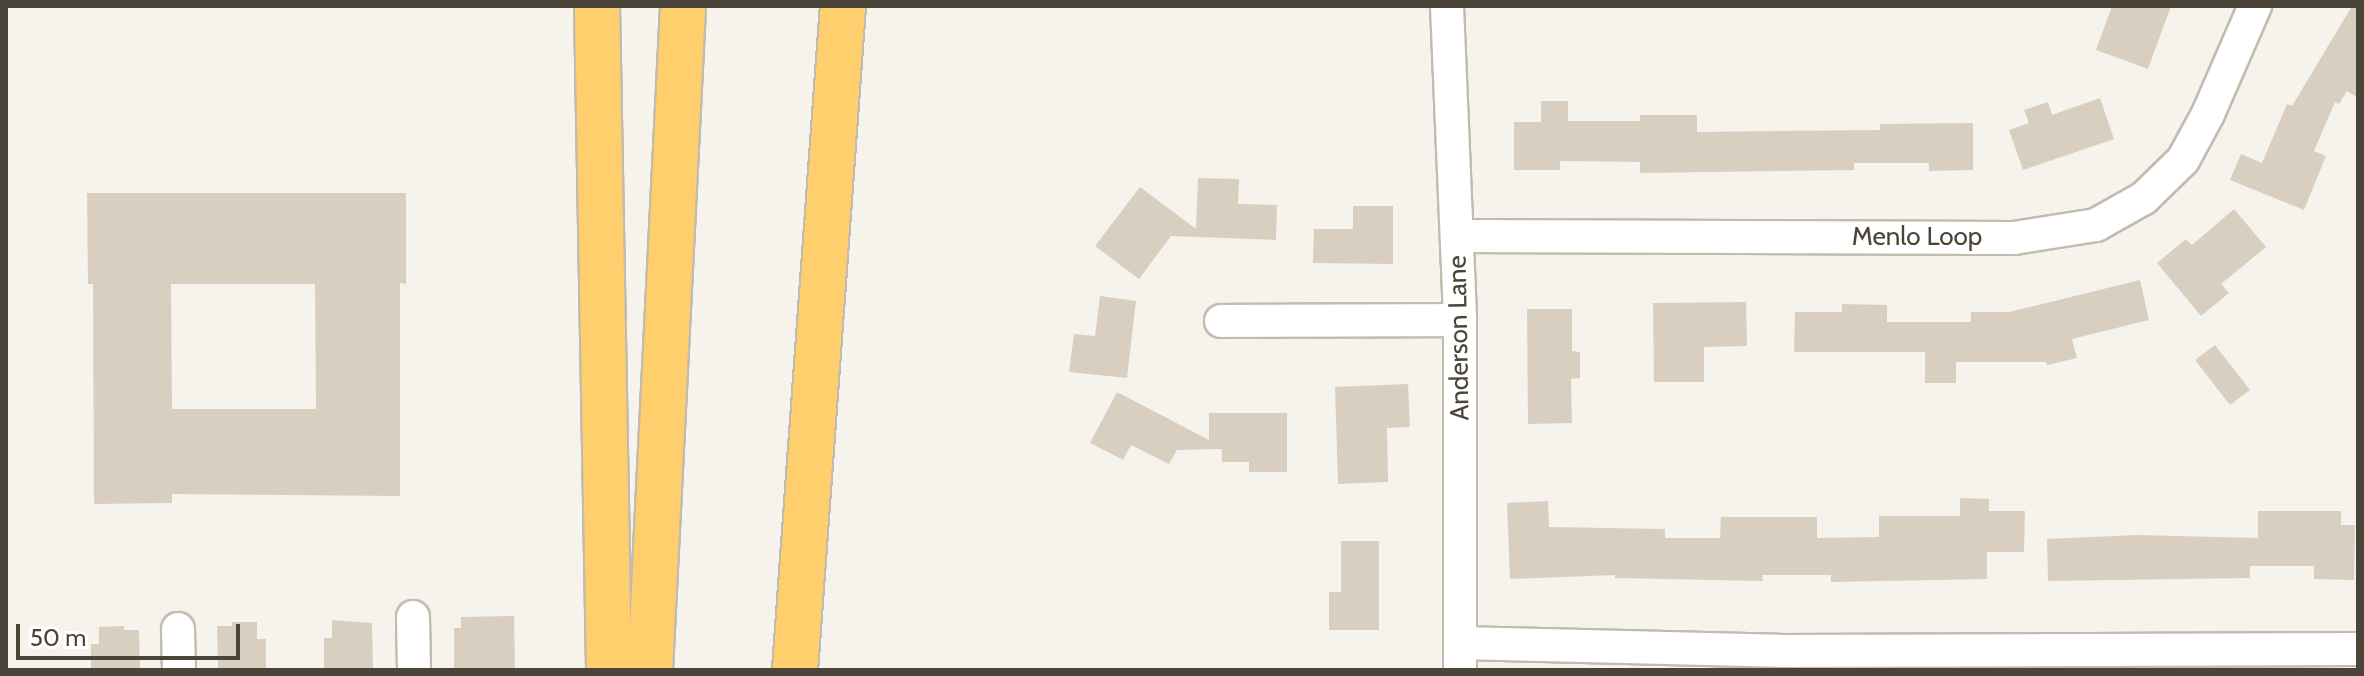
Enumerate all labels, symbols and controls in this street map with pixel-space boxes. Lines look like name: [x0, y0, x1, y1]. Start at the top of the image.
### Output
street label: Menlo Loop: [1852, 221, 1982, 253]
street label: Anderson Lane: [1442, 255, 1476, 421]
scale bar: [20, 608, 244, 658]
text: 50 m: [30, 623, 86, 652]

